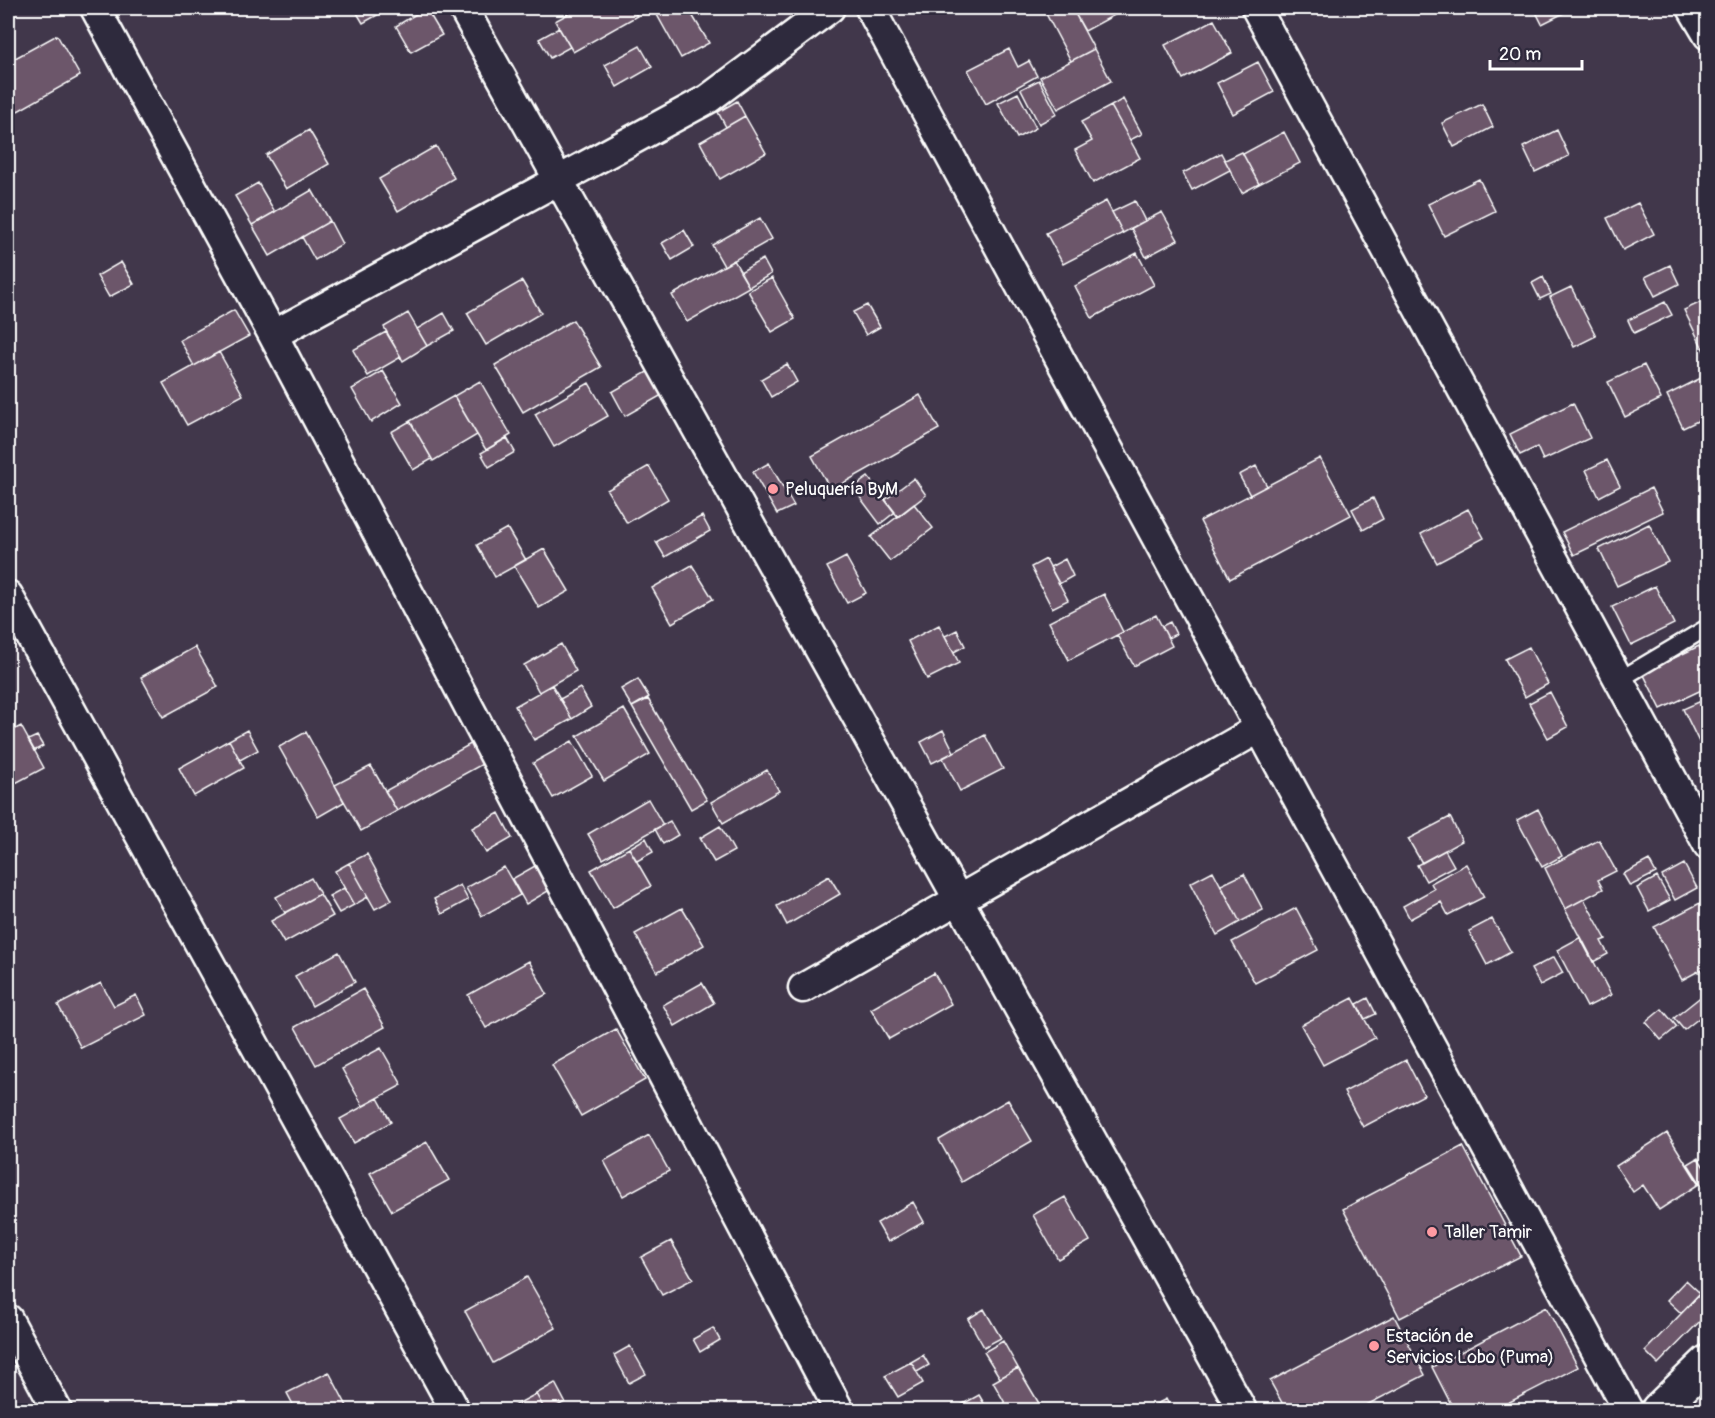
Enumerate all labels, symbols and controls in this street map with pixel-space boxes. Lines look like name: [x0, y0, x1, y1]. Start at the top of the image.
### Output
scale bar: [1490, 33, 1582, 71]
text: 20 m: [1499, 43, 1541, 66]
place label: Peluquería ByM: [785, 478, 898, 501]
marker: Peluquería ByM: [766, 482, 780, 496]
place label: Taller Tamir: [1444, 1221, 1533, 1244]
marker: Taller Tamir: [1425, 1225, 1439, 1239]
place label: Estación de Servicios Lobo (Puma): [1386, 1325, 1554, 1369]
marker: Estación de Servicios Lobo (Puma): [1367, 1339, 1381, 1353]

